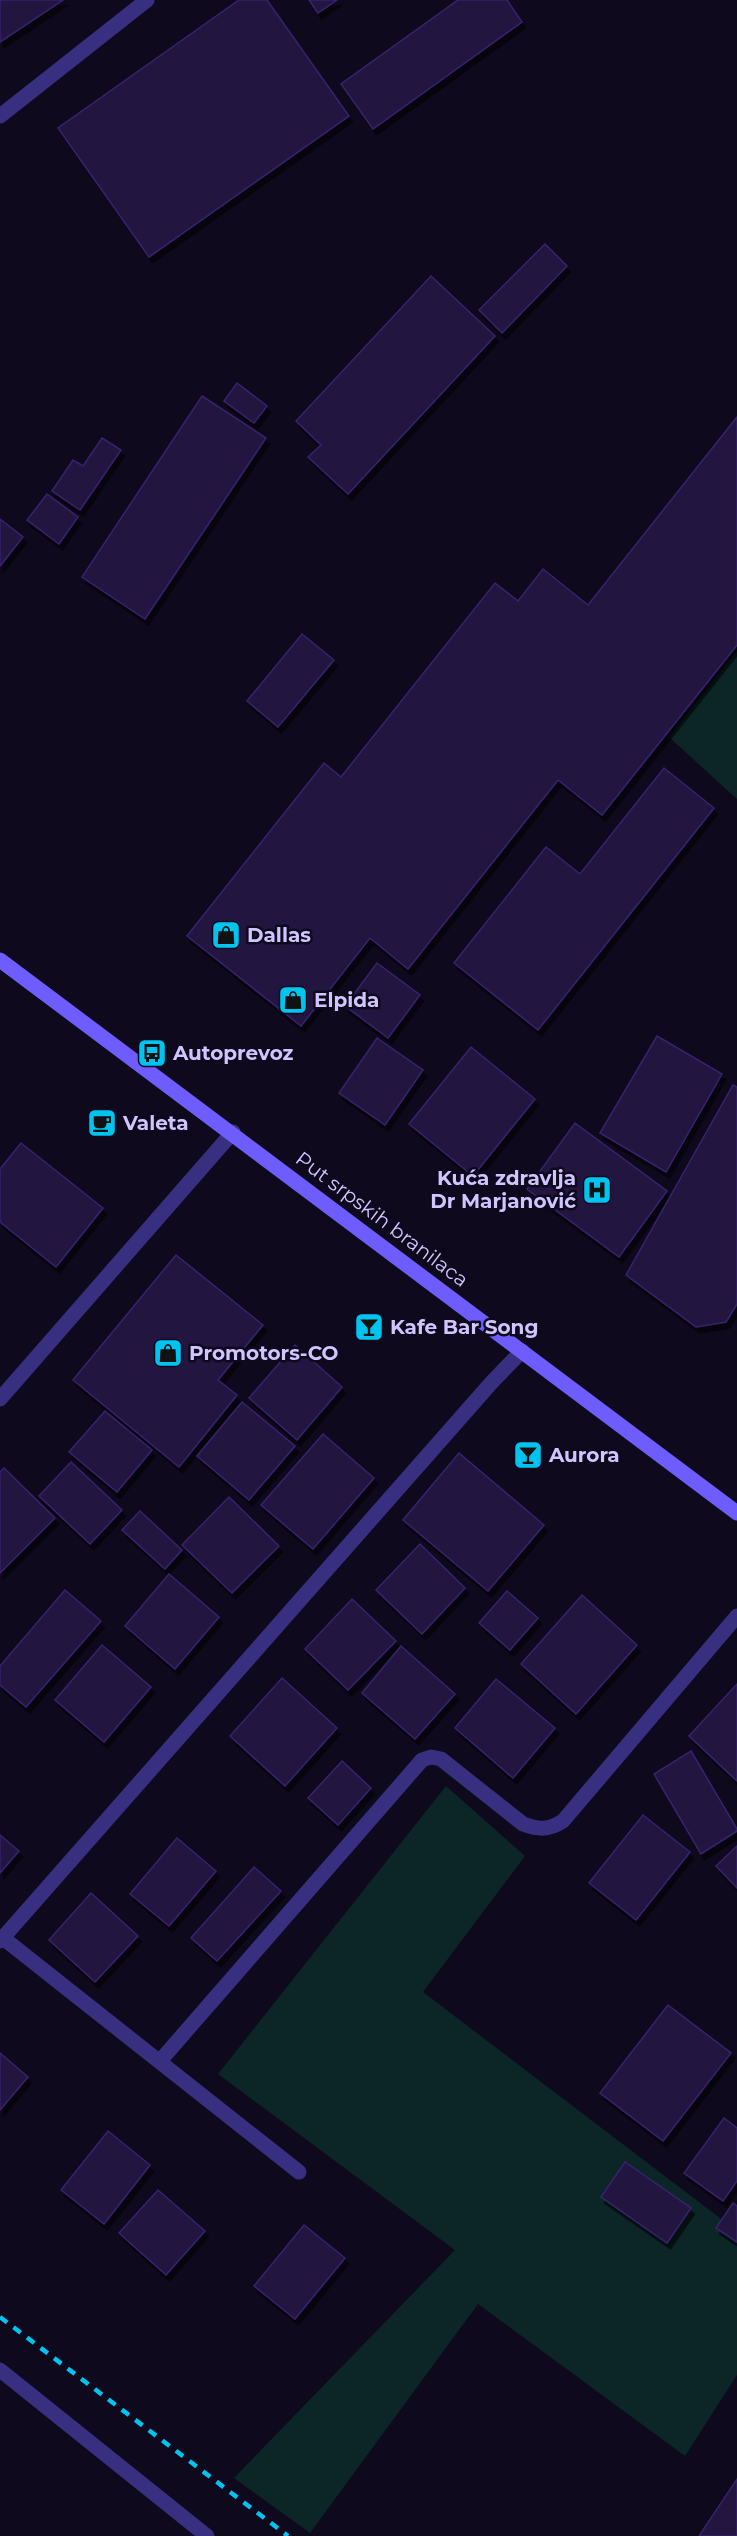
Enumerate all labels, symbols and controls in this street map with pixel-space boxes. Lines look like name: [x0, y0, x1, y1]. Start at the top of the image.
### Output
shop icon: Dallas: [210, 919, 242, 951]
place label: Dallas: [247, 923, 311, 947]
shop icon: Elpida: [277, 984, 309, 1016]
place label: Elpida: [314, 988, 379, 1012]
bus stop icon: Autoprevoz: [136, 1037, 168, 1069]
place label: Autoprevoz: [172, 1041, 294, 1065]
cafe icon: Valeta: [86, 1107, 118, 1139]
place label: Valeta: [122, 1111, 188, 1135]
street label: Put srpskih branilaca: [291, 1146, 473, 1292]
place label: Kuća zdravlja Dr Marjanović: [430, 1166, 576, 1213]
hospital icon: Kuća zdravlja Dr Marjanović: [581, 1174, 613, 1206]
bar icon: Kafe Bar Song: [353, 1311, 385, 1343]
place label: Kafe Bar Song: [390, 1315, 538, 1339]
shop icon: Promotors-CO: [152, 1337, 184, 1369]
place label: Promotors-CO: [189, 1341, 338, 1365]
bar icon: Aurora: [512, 1439, 544, 1471]
place label: Aurora: [548, 1443, 620, 1467]

